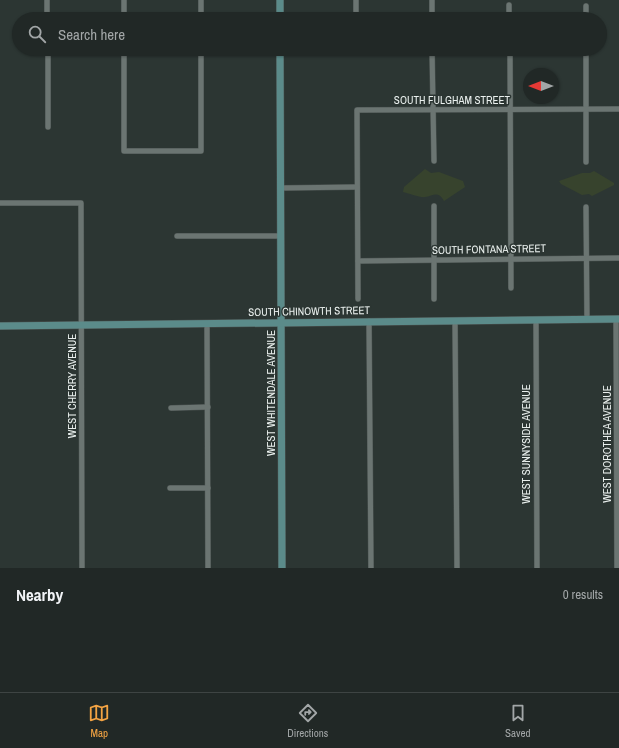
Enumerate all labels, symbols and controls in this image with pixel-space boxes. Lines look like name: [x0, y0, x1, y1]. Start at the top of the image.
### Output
search box: [12, 12, 607, 56]
icon: search: [26, 23, 48, 45]
text: Search here: [58, 24, 125, 45]
north arrow: [523, 68, 559, 104]
street label: SOUTH FULGHAM STREET: [394, 93, 511, 107]
street label: SOUTH FONTANA STREET: [432, 241, 547, 257]
street label: SOUTH CHINOWTH STREET: [248, 303, 370, 319]
street label: WEST WHITENDALE AVENUE: [264, 330, 278, 456]
street label: WEST CHERRY AVENUE: [65, 334, 79, 438]
street label: WEST SUNNYSIDE AVENUE: [519, 384, 533, 504]
street label: WEST DOROTHEA AVENUE: [600, 385, 614, 503]
text: Nearby: [16, 583, 63, 606]
text: 0 results: [563, 586, 603, 603]
tab: Map: [88, 702, 110, 740]
tab: Directions: [287, 702, 328, 740]
tab: Saved: [505, 702, 531, 740]

